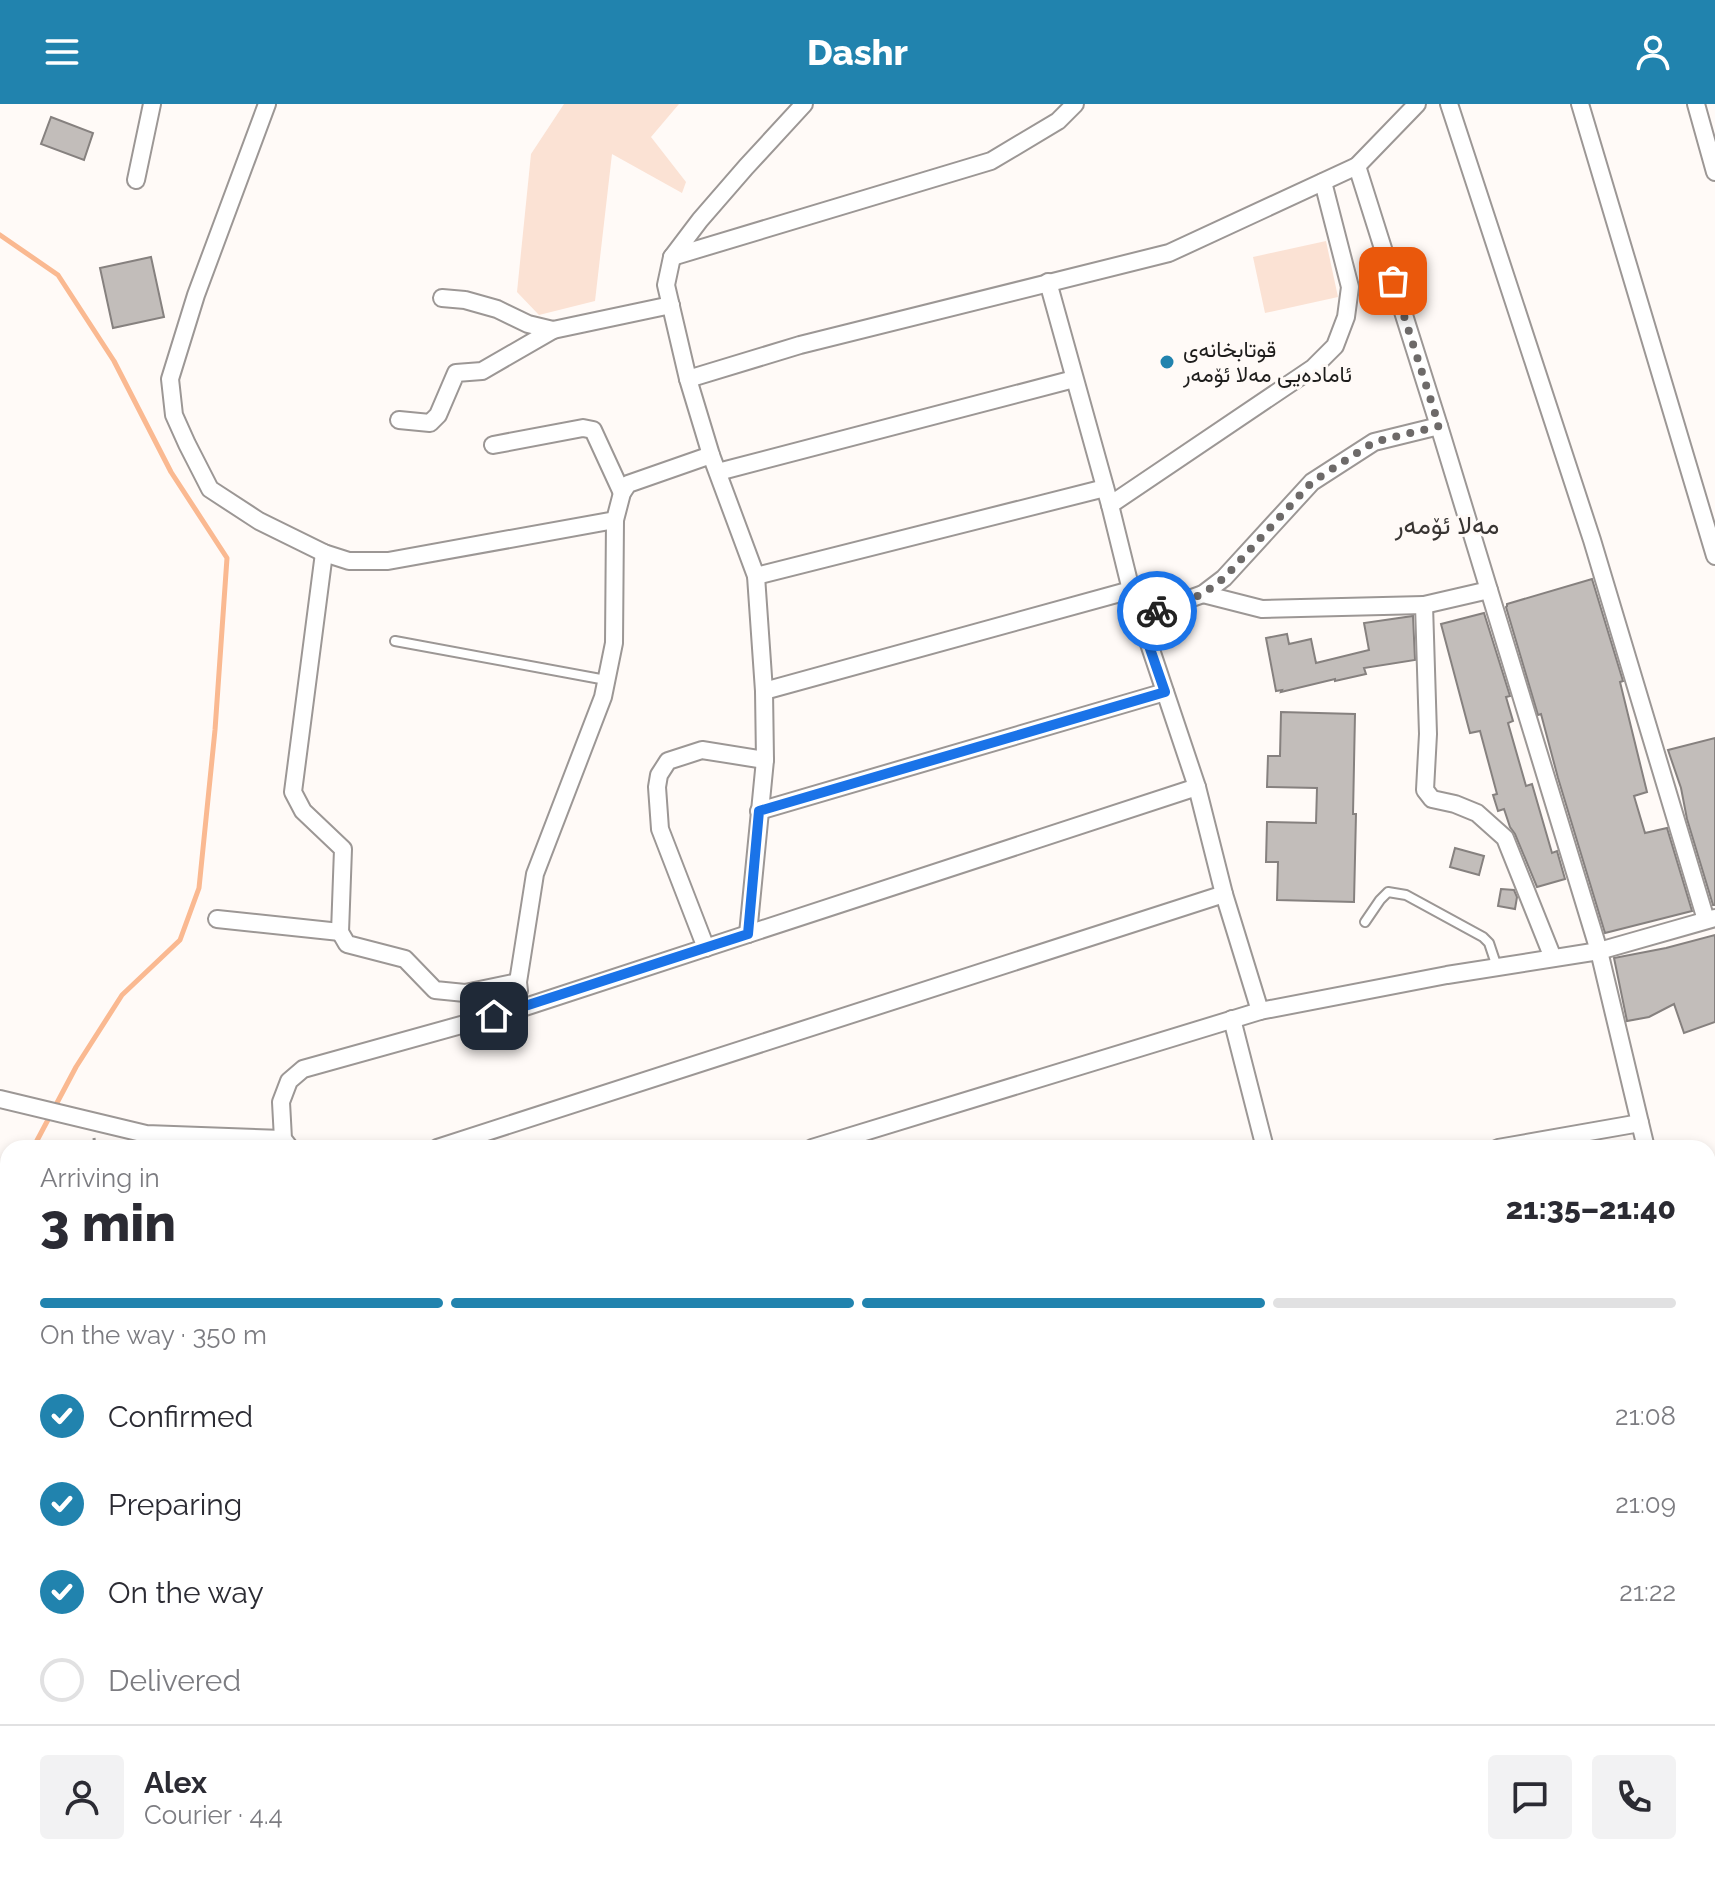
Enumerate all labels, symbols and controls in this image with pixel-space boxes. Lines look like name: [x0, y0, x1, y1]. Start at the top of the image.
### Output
icon: menu: [40, 30, 84, 74]
icon: person: [1631, 30, 1675, 74]
text: Dashr: [807, 31, 908, 73]
pin: [1359, 247, 1427, 315]
icon: bag: [1371, 259, 1415, 303]
place label: قوتابخانەی ئامادەیی مەلا ئۆمەر: [1182, 336, 1352, 388]
marker: قوتابخانەی ئامادەیی مەلا ئۆمەر: [1158, 353, 1176, 371]
district label: مەلا ئۆمەر: [1394, 510, 1499, 541]
courier: [1117, 571, 1197, 651]
icon: bike: [1135, 589, 1179, 633]
pin: [460, 982, 528, 1050]
icon: home: [472, 994, 516, 1038]
text: Arriving in: [40, 1163, 160, 1193]
text: 21:35–21:40: [1506, 1191, 1676, 1226]
text: 3 min: [40, 1192, 176, 1253]
text: On the way · 350 m: [40, 1320, 267, 1350]
icon: check: [40, 1394, 84, 1438]
text: Confirmed: [108, 1399, 253, 1434]
text: 21:08: [1615, 1401, 1676, 1431]
icon: check: [40, 1482, 84, 1526]
text: Preparing: [108, 1487, 242, 1522]
text: 21:09: [1615, 1489, 1676, 1519]
icon: check: [40, 1570, 84, 1614]
text: On the way: [108, 1575, 264, 1610]
text: 21:22: [1619, 1577, 1676, 1607]
text: Delivered: [108, 1663, 241, 1698]
button: person: [40, 1755, 124, 1839]
button: chat: [1488, 1755, 1572, 1839]
button: phone: [1592, 1755, 1676, 1839]
text: Alex: [144, 1765, 207, 1800]
text: Courier · 4.4: [144, 1800, 283, 1830]

